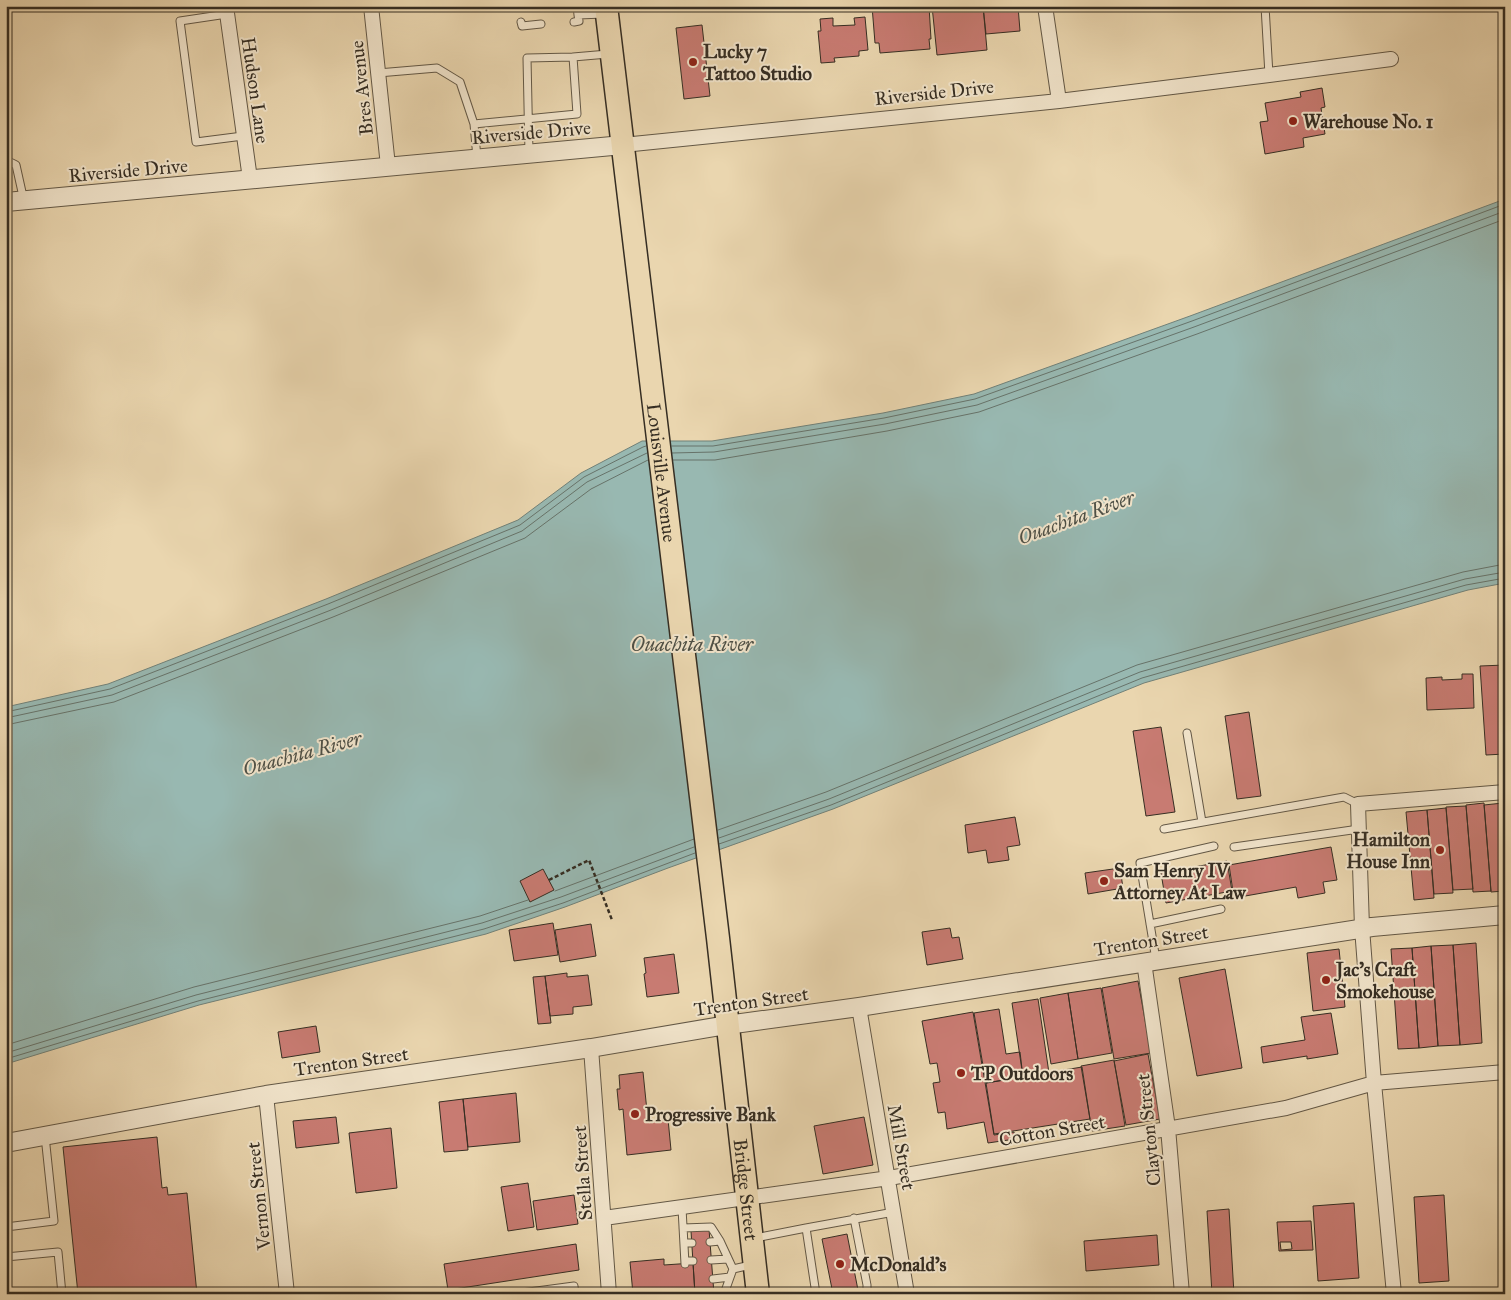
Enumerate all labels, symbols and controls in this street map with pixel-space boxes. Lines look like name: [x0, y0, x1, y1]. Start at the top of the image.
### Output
street label: Hudson Lane: [237, 35, 274, 145]
street label: Bres Avenue: [345, 39, 378, 137]
place label: Lucky 7 Tattoo Studio: [702, 40, 812, 85]
marker: Lucky 7 Tattoo Studio: [687, 56, 699, 68]
street label: Riverside Drive: [873, 75, 995, 110]
place label: Warehouse No. 1: [1303, 110, 1434, 133]
marker: Warehouse No. 1: [1287, 115, 1299, 127]
street label: Riverside Drive: [470, 116, 592, 149]
street label: Riverside Drive: [67, 154, 189, 187]
street label: Louisville Avenue: [642, 402, 681, 544]
water label: Ouachita River: [1014, 484, 1139, 549]
water label: Ouachita River: [631, 632, 755, 656]
water label: Ouachita River: [240, 725, 366, 780]
place label: Hamilton House Inn: [1346, 828, 1431, 873]
marker: Hamilton House Inn: [1434, 844, 1446, 856]
place label: Sam Henry IV Attorney At Law: [1112, 859, 1247, 905]
marker: Sam Henry IV Attorney At Law: [1098, 875, 1110, 887]
street label: Trenton Street: [1092, 920, 1210, 961]
place label: Jac's Craft Smokehouse: [1333, 958, 1434, 1003]
marker: Jac's Craft Smokehouse: [1320, 974, 1332, 986]
street label: Trenton Street: [692, 982, 810, 1021]
street label: Trenton Street: [292, 1042, 410, 1081]
place label: TP Outdoors: [970, 1062, 1073, 1085]
marker: TP Outdoors: [955, 1067, 967, 1079]
street label: Clayton Street: [1131, 1072, 1166, 1187]
place label: Progressive Bank: [645, 1103, 777, 1127]
street label: Mill Street: [883, 1103, 920, 1192]
marker: Progressive Bank: [629, 1108, 641, 1120]
street label: Cotton Street: [997, 1110, 1107, 1151]
street label: Stella Street: [568, 1124, 597, 1221]
street label: Bridge Street: [729, 1138, 763, 1242]
street label: Vernon Street: [241, 1141, 276, 1252]
place label: McDonald's: [850, 1253, 947, 1276]
marker: McDonald's: [834, 1258, 846, 1270]

